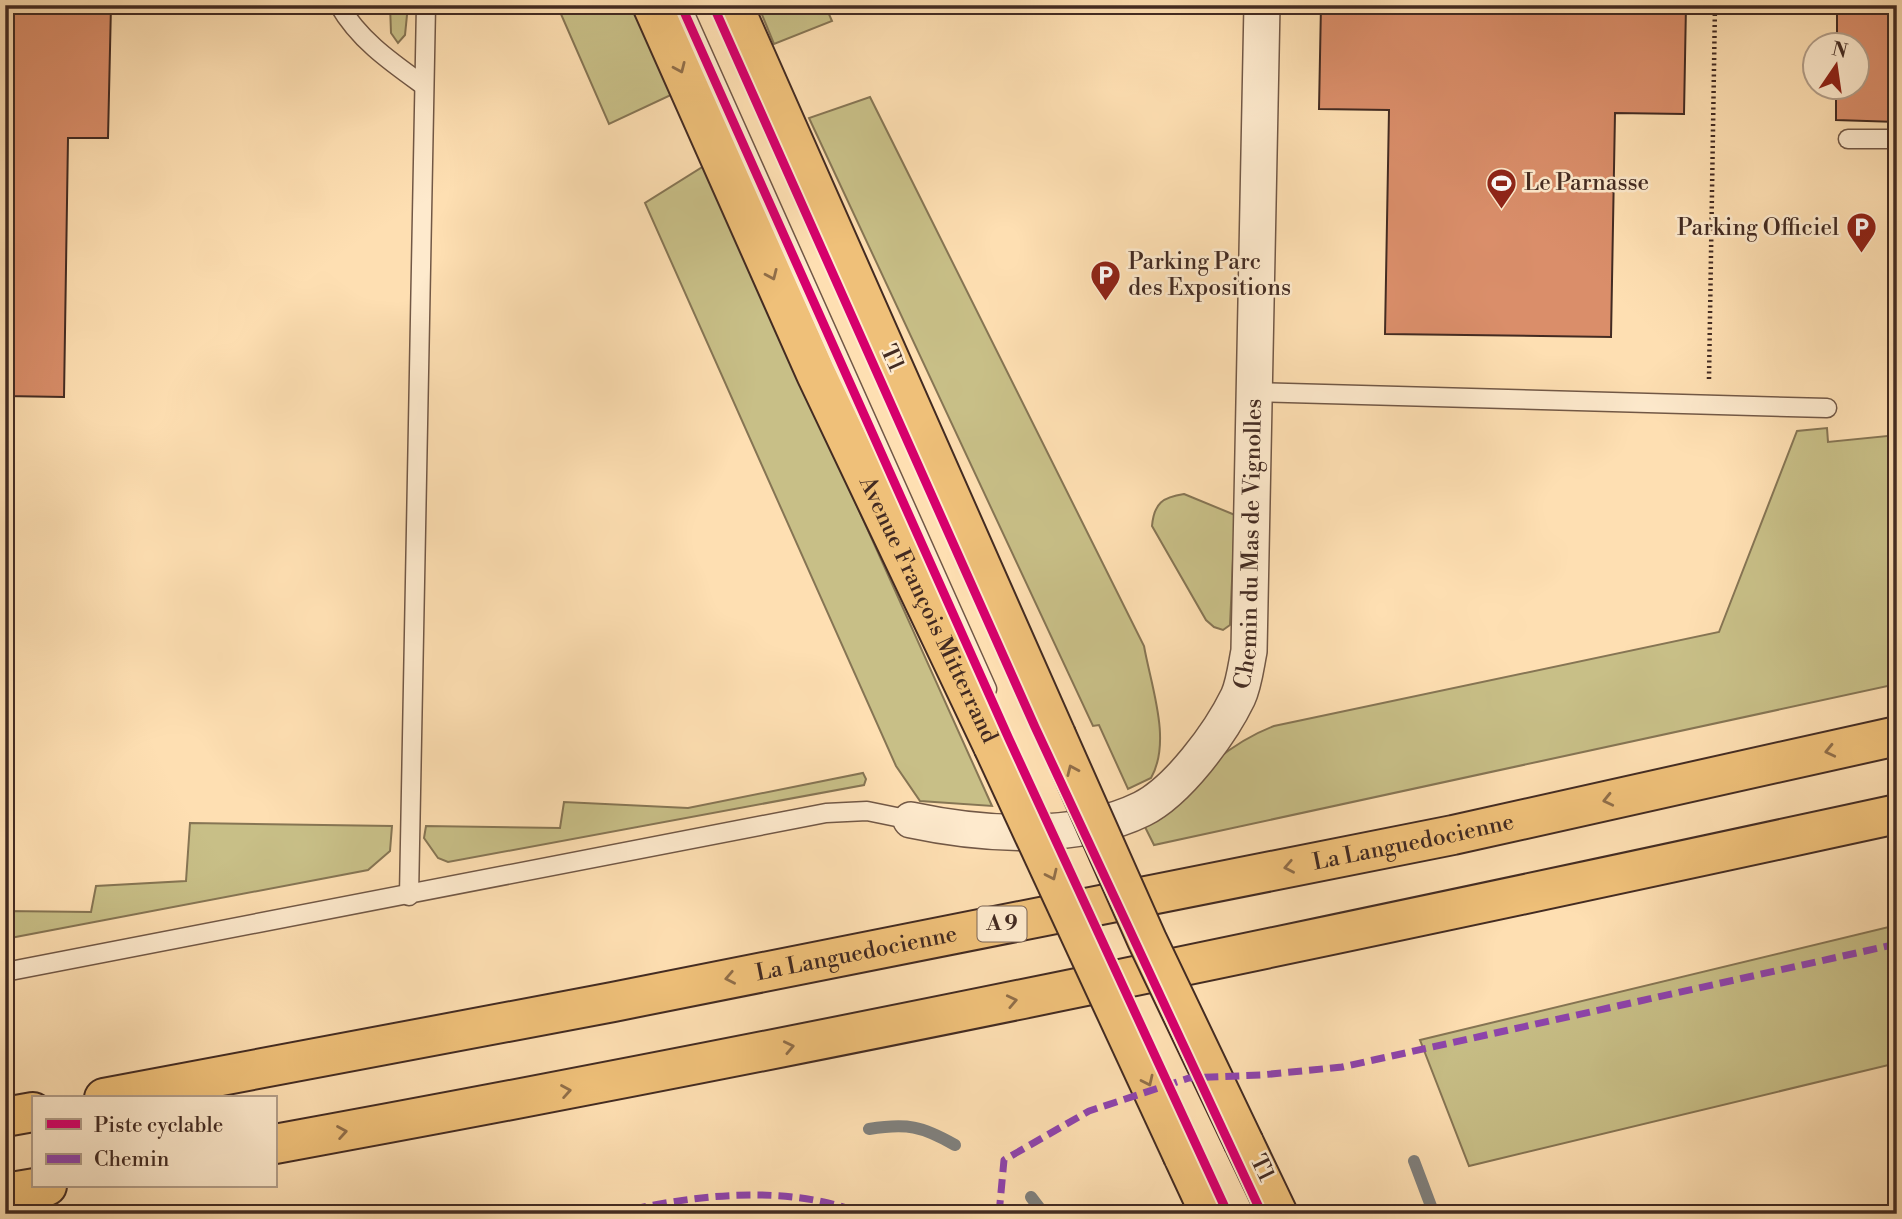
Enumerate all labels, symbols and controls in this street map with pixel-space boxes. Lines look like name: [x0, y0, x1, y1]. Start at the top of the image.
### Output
north arrow: [1800, 32, 1870, 102]
text: N: [1830, 37, 1850, 64]
one-way arrow: [672, 60, 686, 73]
sports icon: Le Parnasse: [1484, 166, 1518, 210]
place label: Le Parnasse: [1524, 169, 1649, 197]
parking icon: Parking Officiel: [1845, 211, 1879, 255]
place label: Parking Officiel: [1677, 214, 1839, 242]
place label: Parking Parc des Expositions: [1128, 248, 1291, 302]
parking icon: Parking Parc des Expositions: [1088, 258, 1122, 302]
one-way arrow: [764, 268, 778, 281]
street label: T1: [874, 340, 910, 376]
street label: Chemin du Mas de Vignolles: [1228, 398, 1268, 692]
street label: Avenue François Mitterrand: [852, 471, 1004, 748]
one-way arrow: [1824, 743, 1836, 757]
one-way arrow: [1066, 765, 1080, 777]
one-way arrow: [1602, 792, 1614, 807]
street label: La Languedocienne: [1310, 808, 1517, 877]
one-way arrow: [1284, 859, 1296, 874]
one-way arrow: [1044, 867, 1058, 880]
road number: A 9: [978, 906, 1026, 942]
street label: La Languedocienne: [753, 920, 959, 987]
one-way arrow: [724, 970, 736, 985]
one-way arrow: [1006, 994, 1018, 1009]
one-way arrow: [783, 1040, 795, 1055]
one-way arrow: [1140, 1074, 1154, 1086]
one-way arrow: [560, 1084, 572, 1099]
legend: [32, 1096, 276, 1188]
text: Piste cyclable: [94, 1113, 223, 1139]
one-way arrow: [336, 1125, 348, 1140]
text: Chemin: [94, 1147, 170, 1173]
street label: T1: [1244, 1150, 1280, 1186]

